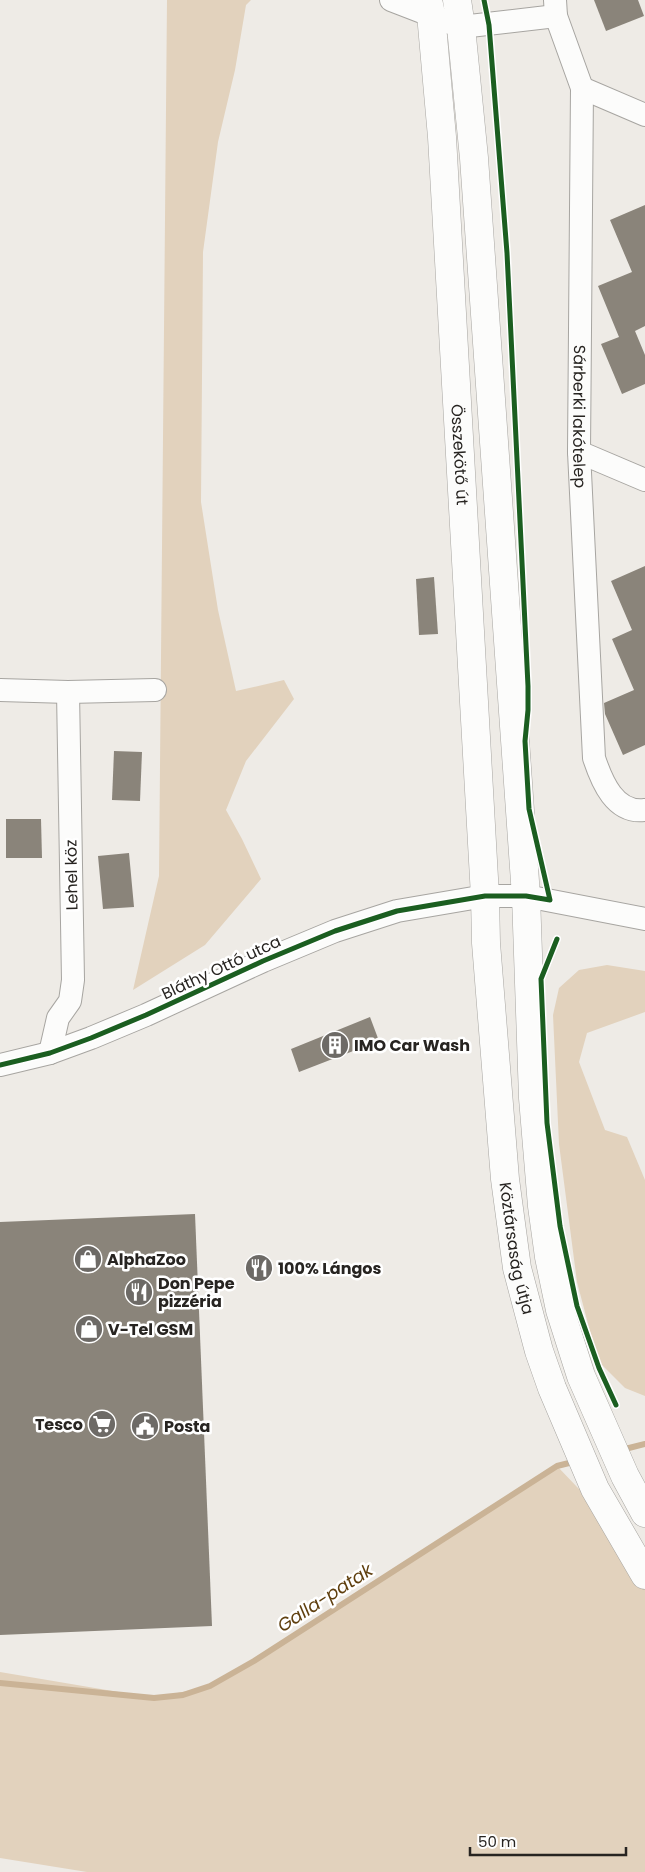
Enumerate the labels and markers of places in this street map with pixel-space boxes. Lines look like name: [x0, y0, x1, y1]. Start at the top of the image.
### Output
building icon: IMO Car Wash: [320, 1030, 350, 1060]
place label: IMO Car Wash: [354, 1034, 470, 1057]
shop icon: AlphaZoo: [73, 1244, 103, 1274]
place label: AlphaZoo: [107, 1248, 186, 1271]
restaurant icon: 100% Lángos: [244, 1253, 274, 1283]
place label: 100% Lángos: [278, 1257, 382, 1280]
place label: Don Pepe pizzéria: [158, 1272, 235, 1313]
restaurant icon: Don Pepe pizzéria: [124, 1277, 154, 1307]
shop icon: V-Tel GSM: [74, 1314, 104, 1344]
place label: V-Tel GSM: [108, 1318, 193, 1341]
supermarket icon: Tesco: [87, 1409, 117, 1439]
public building icon: Posta: [130, 1411, 160, 1441]
place label: Tesco: [35, 1413, 83, 1436]
place label: Posta: [164, 1415, 210, 1438]

